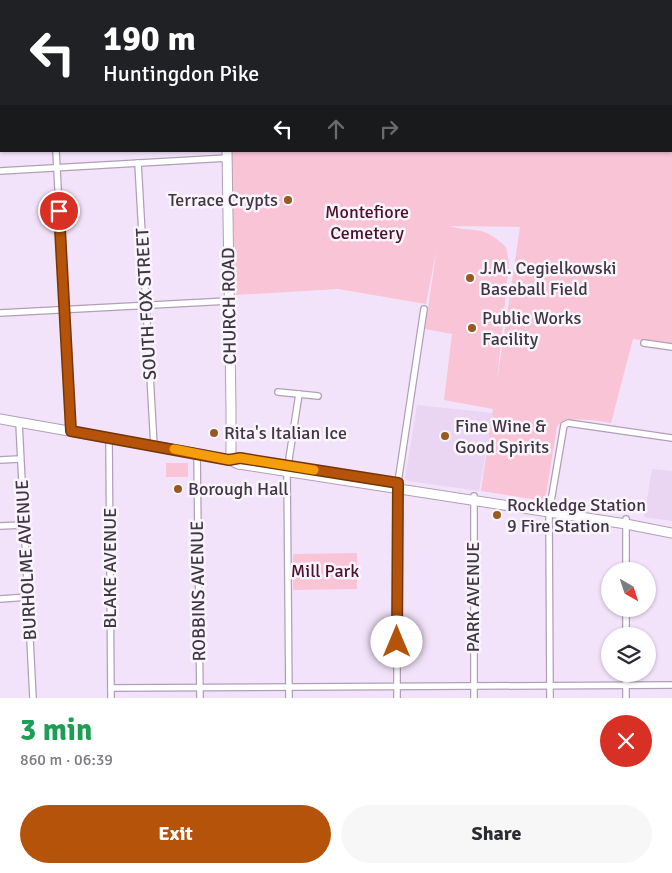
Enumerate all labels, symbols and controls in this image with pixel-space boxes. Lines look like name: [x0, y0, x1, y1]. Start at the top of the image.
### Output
text: 190 m: [103, 17, 196, 60]
icon: left: [20, 20, 85, 85]
text: Huntingdon Pike: [103, 60, 259, 87]
icon: left: [269, 115, 297, 143]
icon: ahead: [322, 115, 350, 143]
icon: right: [375, 115, 403, 143]
place label: Terrace Crypts: [168, 189, 278, 211]
pin: [38, 190, 80, 232]
marker: Terrace Crypts: [282, 194, 294, 206]
icon: arrive: [45, 197, 73, 225]
park label: Montefiore Cemetery: [325, 201, 409, 244]
street label: SOUTH FOX STREET: [131, 227, 161, 381]
street label: CHURCH ROAD: [217, 247, 241, 365]
place label: J.M. Cegielkowski Baseball Field: [480, 257, 616, 300]
marker: J.M. Cegielkowski Baseball Field: [464, 272, 476, 284]
place label: Public Works Facility: [482, 307, 581, 350]
marker: Public Works Facility: [466, 322, 478, 334]
place label: Fine Wine & Good Spirits: [455, 415, 549, 458]
place label: Rita's Italian Ice: [224, 422, 347, 444]
marker: Rita's Italian Ice: [208, 427, 220, 439]
marker: Fine Wine & Good Spirits: [439, 430, 451, 442]
place label: Borough Hall: [188, 478, 289, 500]
street label: BURHOLME AVENUE: [11, 479, 41, 641]
marker: Borough Hall: [172, 483, 184, 495]
place label: Rockledge Station 9 Fire Station: [507, 494, 646, 537]
street label: BLAKE AVENUE: [99, 507, 121, 629]
marker: Rockledge Station 9 Fire Station: [491, 509, 503, 521]
street label: ROBBINS AVENUE: [186, 520, 210, 662]
street label: PARK AVENUE: [462, 542, 484, 652]
park label: Mill Park: [291, 560, 359, 582]
north arrow: [601, 562, 656, 618]
map controls: [601, 562, 656, 682]
position arrow: [370, 615, 422, 667]
button: layers: [601, 627, 656, 682]
text: 3 min: [20, 712, 92, 749]
button: close: [600, 715, 652, 767]
text: 860 m · 06:39: [20, 750, 113, 770]
button: Exit: [20, 805, 331, 863]
button: Share: [341, 805, 652, 863]

